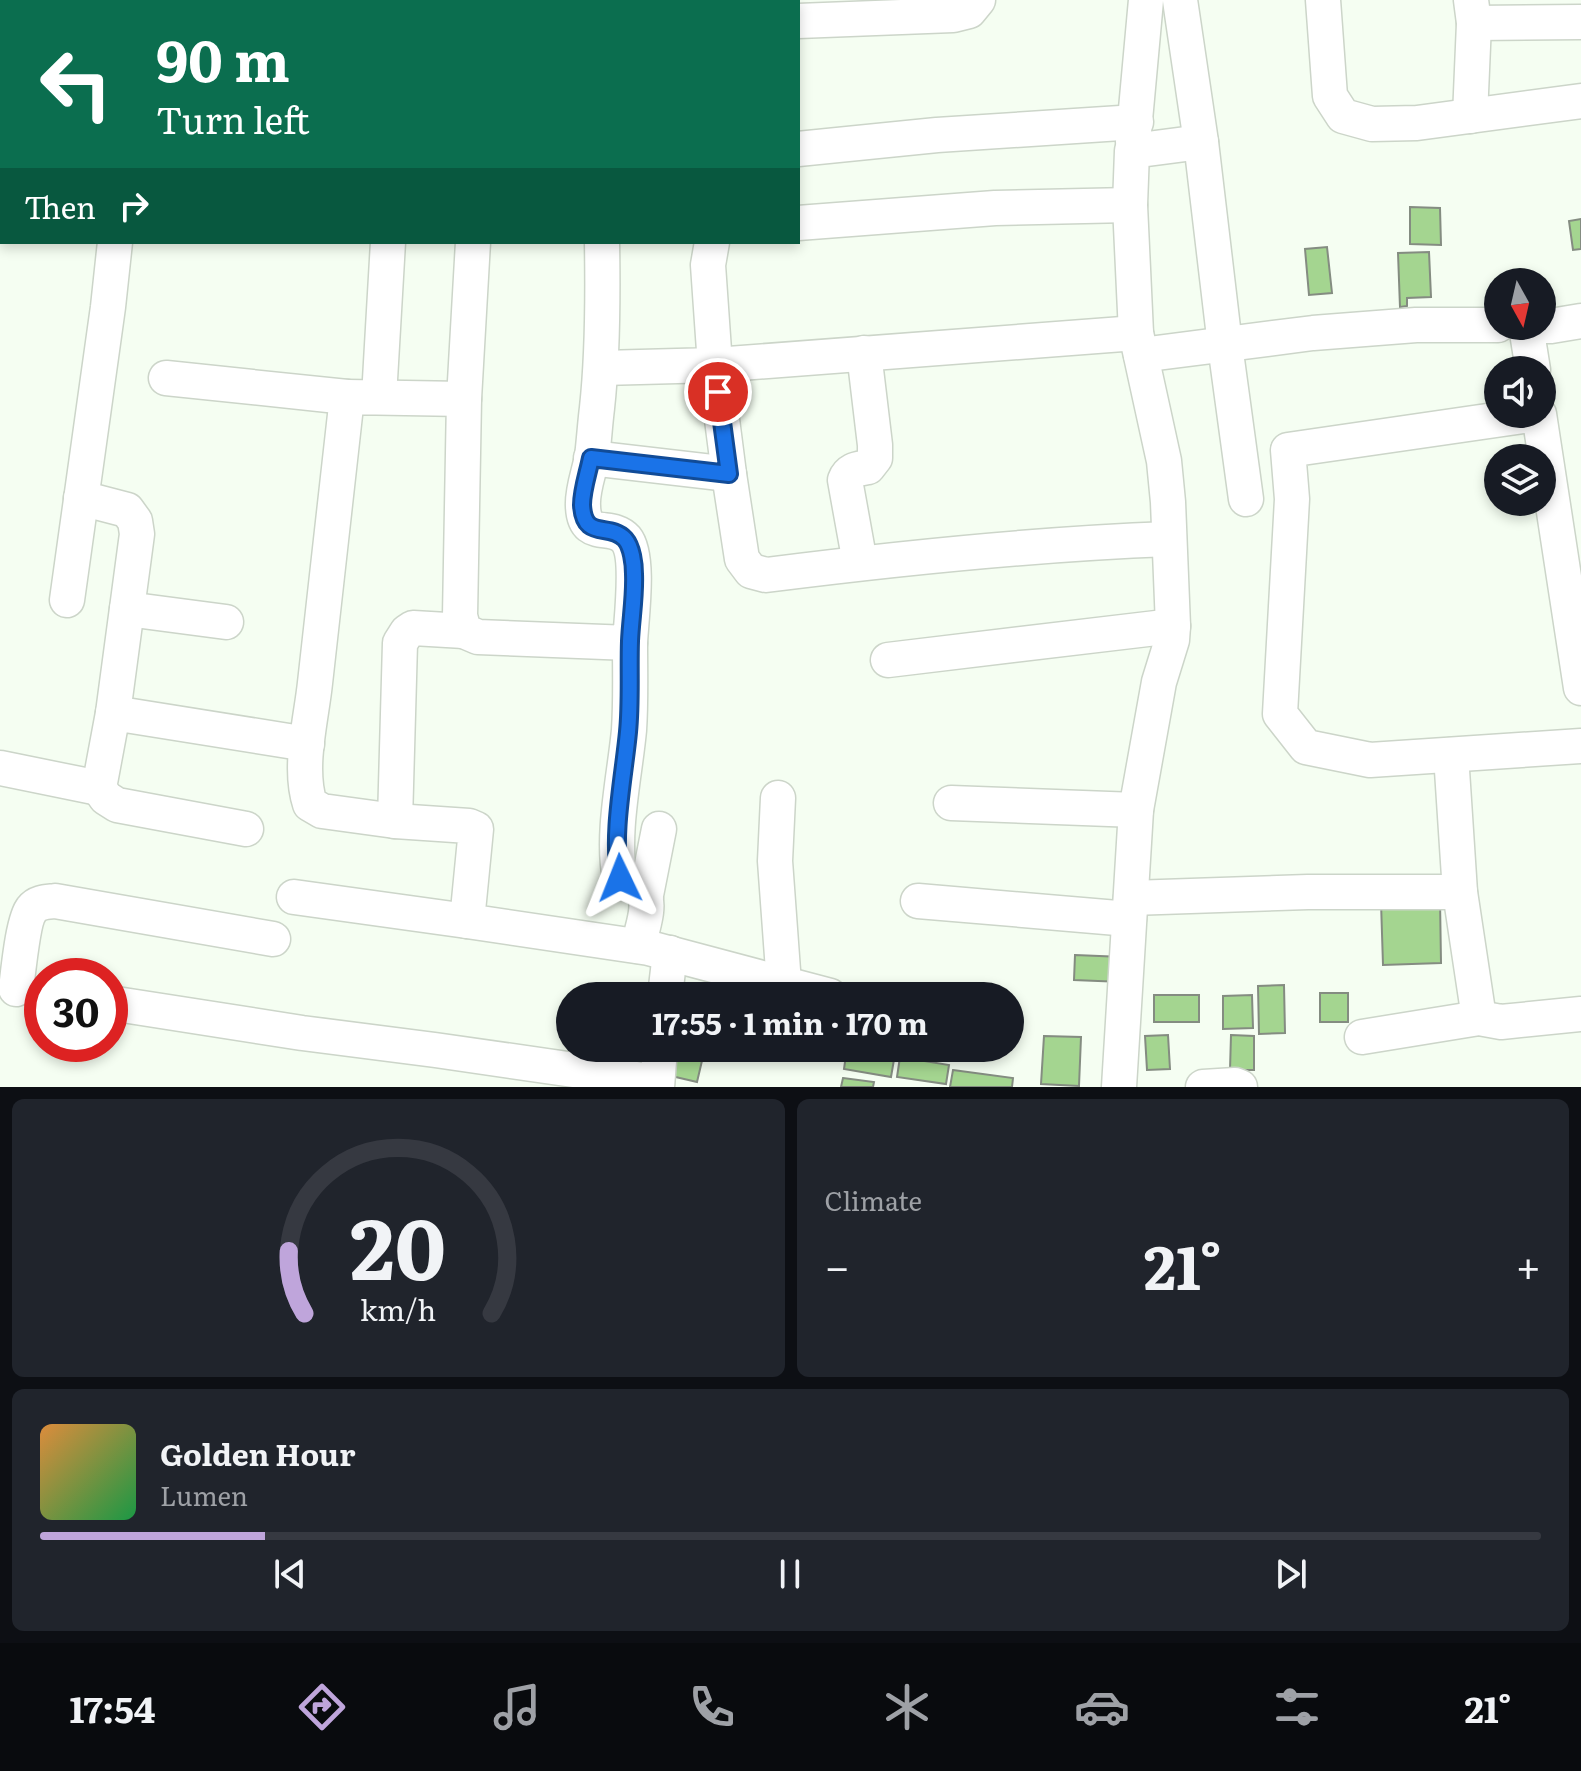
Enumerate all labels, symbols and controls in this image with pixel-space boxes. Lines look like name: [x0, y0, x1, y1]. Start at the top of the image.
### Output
text: 90 m: [156, 16, 290, 99]
icon: left: [24, 32, 128, 136]
text: Turn left: [156, 92, 310, 145]
text: Then: [24, 184, 96, 228]
icon: right: [112, 184, 156, 228]
north arrow: [1484, 268, 1556, 340]
map controls: [1484, 268, 1556, 516]
button: sound: [1484, 356, 1556, 428]
pin: [684, 358, 752, 426]
icon: arrive: [696, 370, 740, 414]
button: layers: [1484, 444, 1556, 516]
position arrow: [578, 836, 662, 920]
speed limit sign: 30: [24, 958, 128, 1062]
text: 17:55 · 1 min · 170 m: [652, 1000, 928, 1044]
text: Climate: [825, 1180, 922, 1219]
text: 20: [350, 1182, 446, 1306]
text: 21°: [1144, 1219, 1222, 1308]
text: −: [825, 1231, 850, 1297]
text: +: [1515, 1231, 1541, 1297]
text: km/h: [360, 1287, 436, 1330]
text: Golden Hour: [160, 1431, 355, 1475]
text: Lumen: [160, 1475, 248, 1514]
icon: previous: [268, 1552, 312, 1596]
icon: pause: [768, 1552, 812, 1596]
icon: next: [1269, 1552, 1313, 1596]
icon: directions: [294, 1679, 350, 1735]
icon: music: [489, 1679, 545, 1735]
icon: phone: [684, 1679, 740, 1735]
icon: climate: [879, 1679, 935, 1735]
icon: car: [1074, 1679, 1130, 1735]
icon: filters: [1269, 1679, 1325, 1735]
text: 17:54: [70, 1681, 155, 1734]
text: 21°: [1464, 1681, 1511, 1734]

